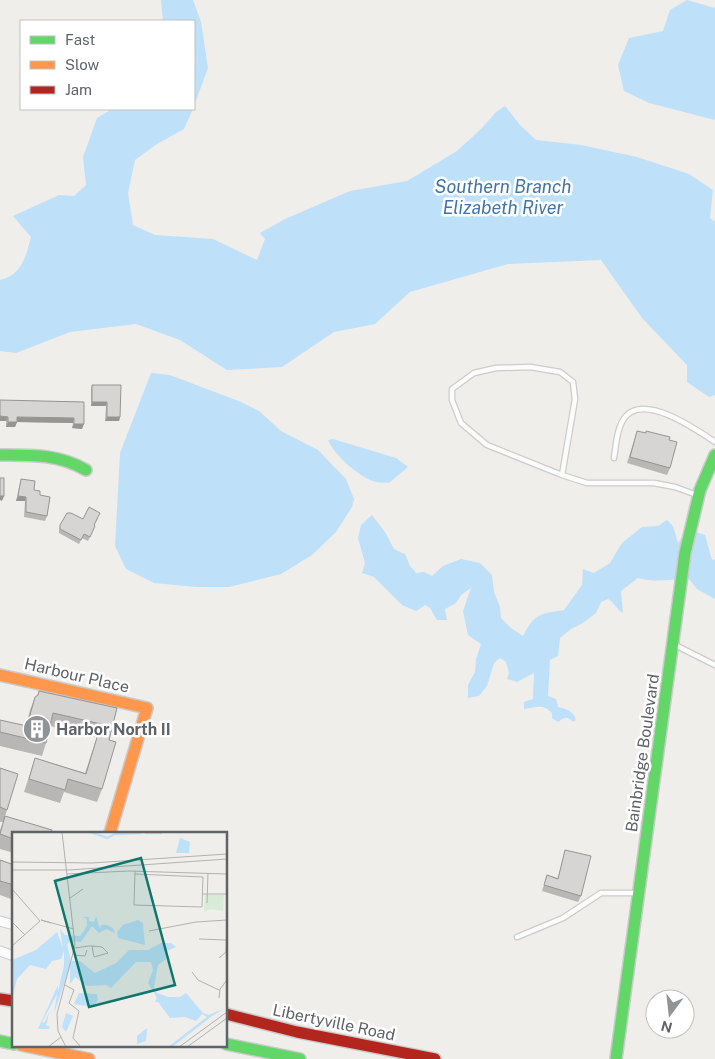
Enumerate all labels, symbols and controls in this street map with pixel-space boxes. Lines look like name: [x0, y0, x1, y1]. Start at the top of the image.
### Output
legend: [20, 20, 195, 110]
text: Fast: [65, 31, 95, 48]
text: Slow: [65, 56, 100, 73]
text: Jam: [65, 81, 92, 98]
water label: Southern Branch Elizabeth River: [435, 176, 571, 218]
street label: Harbour Place: [23, 654, 131, 697]
street label: Bainbridge Boulevard: [622, 673, 663, 833]
building icon: Harbor North II: [22, 714, 52, 744]
place label: Harbor North II: [56, 720, 171, 739]
inset map: [12, 832, 228, 1046]
north arrow: [645, 989, 695, 1039]
street label: Libertyville Road: [271, 1000, 397, 1045]
text: N: [659, 1017, 674, 1036]

